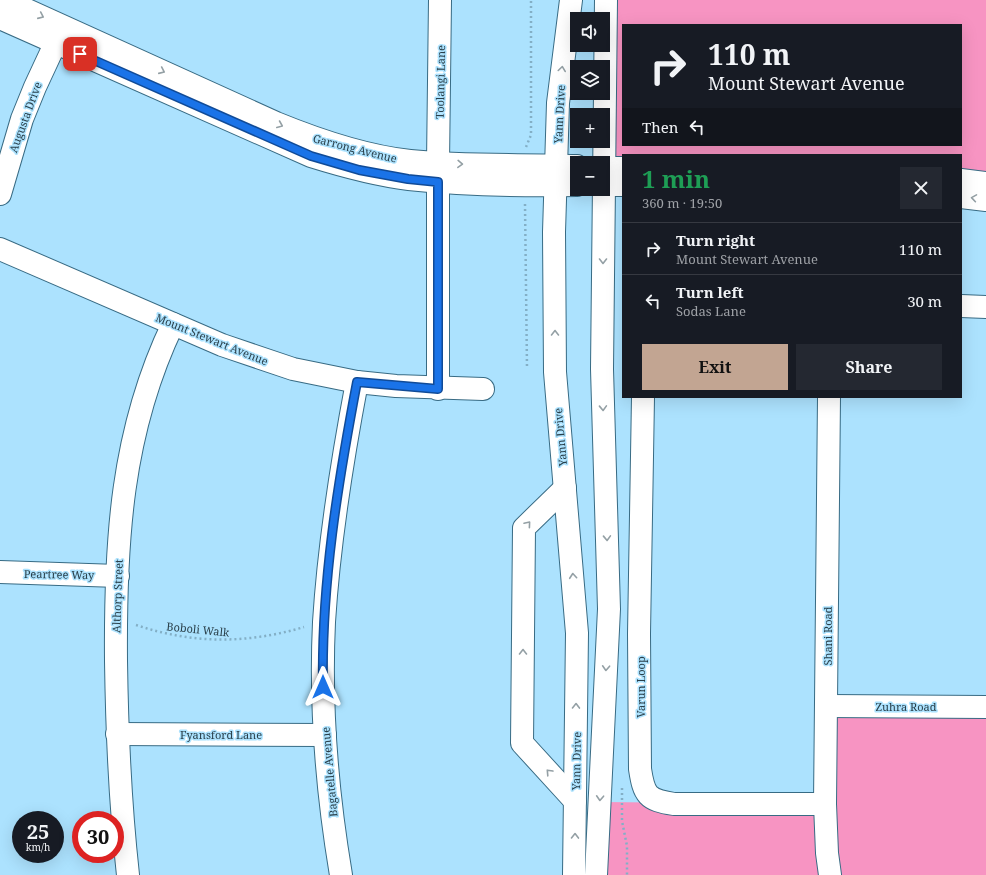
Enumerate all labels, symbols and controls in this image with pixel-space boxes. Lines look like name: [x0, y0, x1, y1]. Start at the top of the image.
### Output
one-way arrow: [37, 11, 44, 19]
map controls: [570, 12, 610, 196]
button: sound: [570, 12, 610, 52]
text: 110 m: [708, 35, 790, 73]
pin: [63, 37, 97, 71]
icon: right: [642, 40, 694, 92]
icon: arrive: [69, 43, 91, 65]
street label: Toolangi Lane: [432, 45, 448, 119]
button: layers: [570, 60, 610, 100]
one-way arrow: [157, 66, 165, 74]
one-way arrow: [557, 66, 566, 72]
text: Mount Stewart Avenue: [708, 71, 905, 95]
street label: Augusta Drive: [5, 79, 45, 154]
street label: Yann Drive: [550, 84, 568, 145]
button: +: [570, 108, 610, 148]
icon: left: [686, 116, 708, 138]
text: Then: [642, 117, 678, 137]
one-way arrow: [276, 120, 283, 128]
street label: Garrong Avenue: [311, 130, 399, 166]
button: −: [570, 156, 610, 196]
one-way arrow: [457, 160, 463, 168]
text: 1 min: [642, 162, 710, 195]
button: close: [900, 167, 942, 209]
text: 360 m · 19:50: [642, 194, 722, 212]
one-way arrow: [970, 194, 977, 203]
text: Turn right: [676, 230, 755, 250]
icon: right: [642, 238, 664, 260]
text: 110 m: [899, 239, 942, 259]
text: Mount Stewart Avenue: [676, 250, 818, 268]
one-way arrow: [599, 258, 607, 264]
text: Turn left: [676, 282, 744, 302]
icon: left: [642, 290, 664, 312]
text: 30 m: [907, 291, 942, 311]
text: Sodas Lane: [676, 302, 746, 320]
street label: Mount Stewart Avenue: [154, 310, 271, 368]
one-way arrow: [550, 330, 559, 336]
button: Exit: [642, 344, 788, 390]
button: Share: [796, 344, 942, 390]
one-way arrow: [599, 405, 608, 411]
street label: Yann Drive: [550, 407, 570, 468]
one-way arrow: [524, 522, 531, 529]
one-way arrow: [603, 535, 611, 541]
street label: Althorp Street: [108, 559, 126, 633]
street label: Peartree Way: [24, 566, 95, 582]
one-way arrow: [568, 573, 577, 579]
street label: Shani Road: [820, 606, 835, 666]
street label: Boboli Walk: [166, 618, 231, 640]
one-way arrow: [519, 649, 527, 655]
street label: Varun Loop: [633, 656, 648, 718]
one-way arrow: [602, 665, 610, 671]
position arrow: [302, 666, 344, 708]
street label: Zuhra Road: [875, 699, 937, 714]
one-way arrow: [572, 703, 581, 709]
street label: Bagatelle Avenue: [318, 726, 340, 818]
street label: Fyansford Lane: [180, 727, 262, 742]
street label: Yann Drive: [568, 732, 584, 791]
one-way arrow: [546, 769, 553, 777]
one-way arrow: [596, 795, 604, 801]
speed limit sign: 30: [72, 811, 124, 863]
text: 25: [27, 818, 49, 845]
one-way arrow: [570, 833, 579, 839]
text: km/h: [26, 840, 50, 854]

